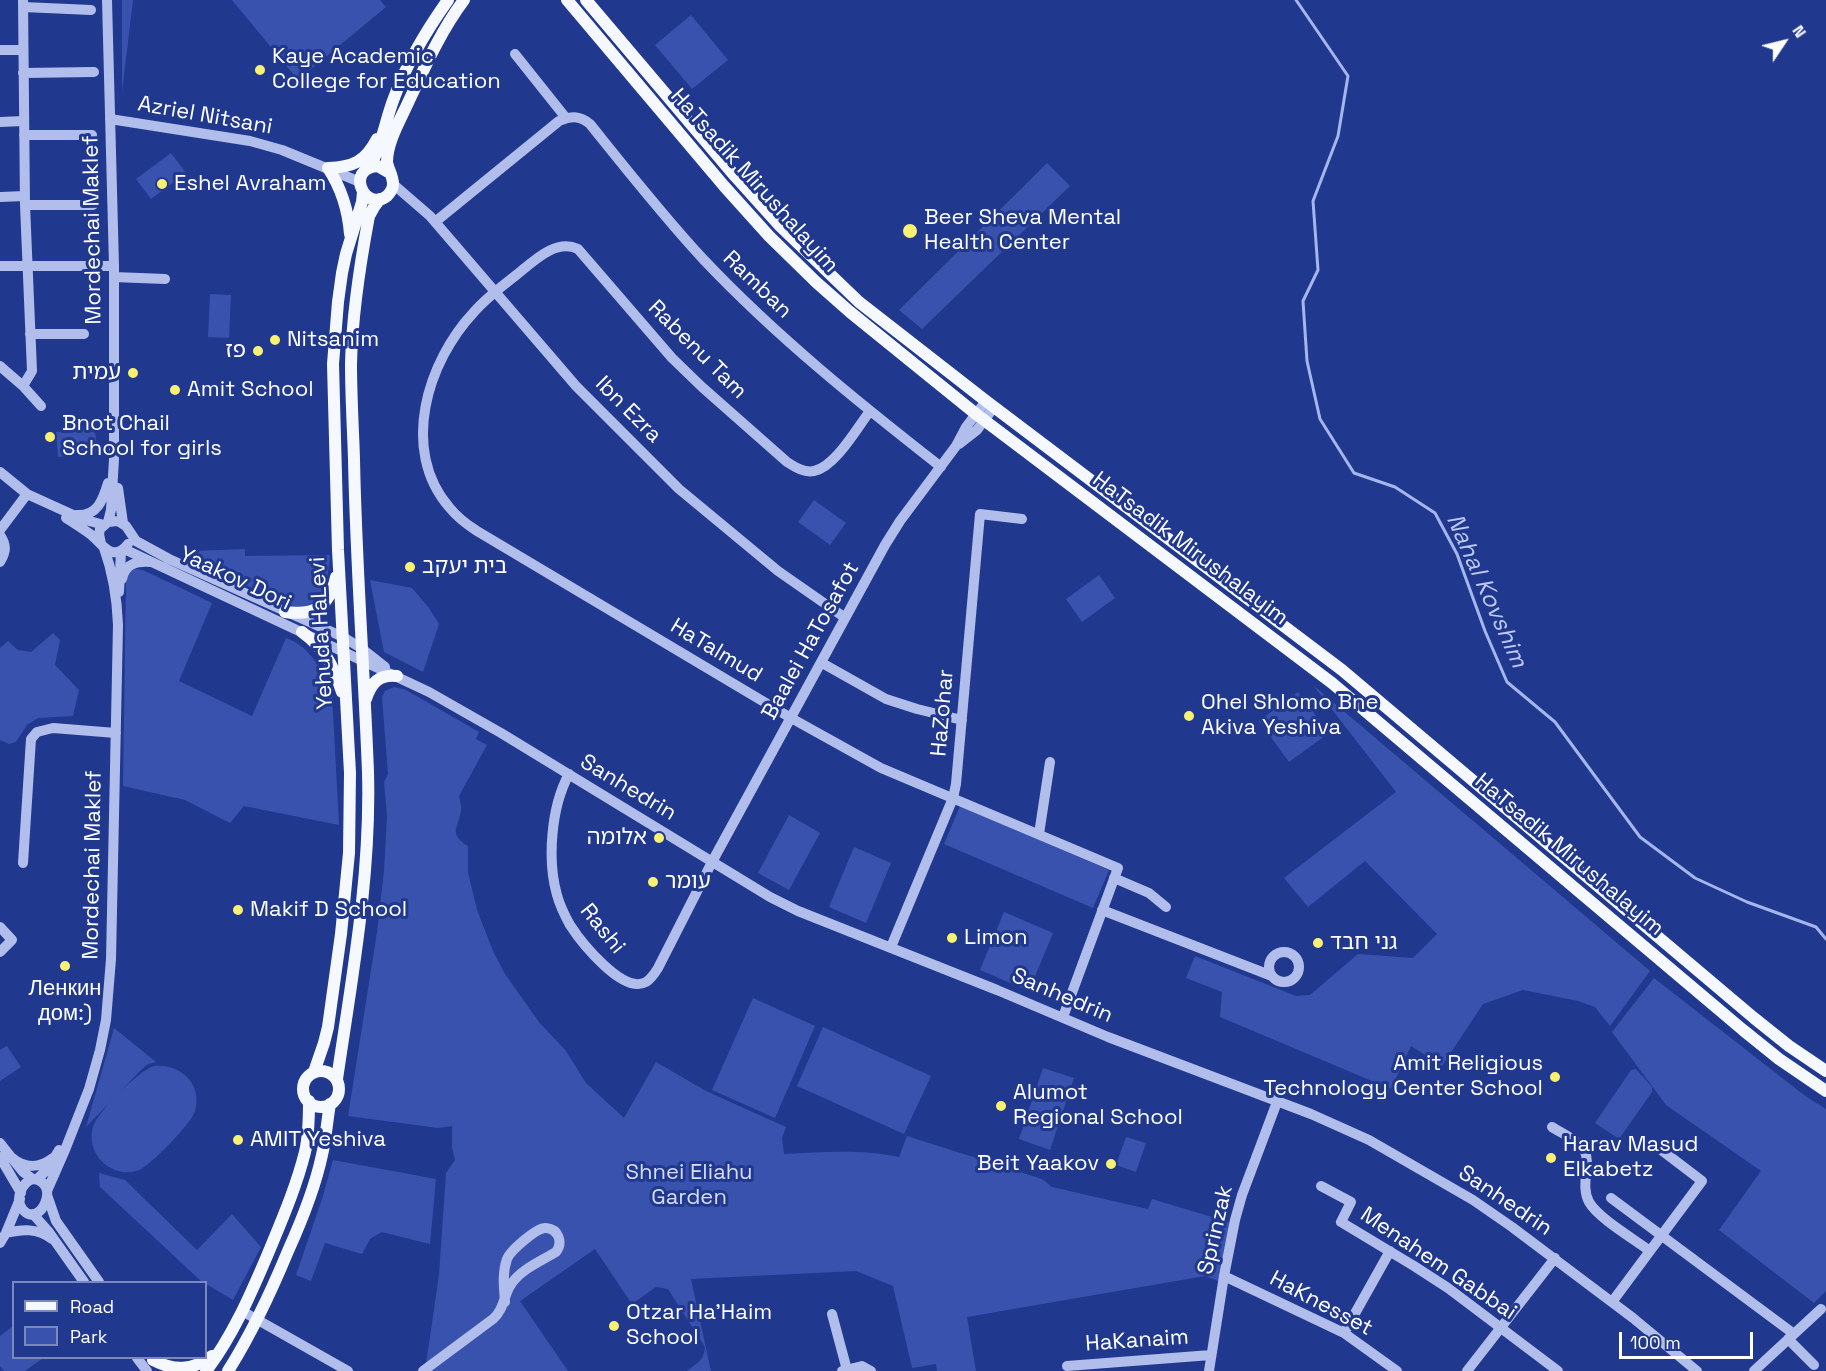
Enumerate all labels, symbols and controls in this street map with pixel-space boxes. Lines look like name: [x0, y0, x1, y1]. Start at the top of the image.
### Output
north arrow: [1754, 12, 1814, 72]
text: N: [1787, 21, 1811, 42]
place label: Kaye Academic College for Education: [272, 44, 501, 96]
marker: Kaye Academic College for Education: [253, 63, 267, 77]
street label: HaTsadik Mirushalayim: [664, 84, 844, 278]
street label: Azriel Nitsani: [136, 91, 274, 141]
street label: Mordechai Maklef: [78, 135, 108, 325]
place label: Eshel Avraham: [174, 171, 326, 197]
marker: Eshel Avraham: [155, 177, 169, 191]
place label: Beer Sheva Mental Health Center: [924, 205, 1121, 256]
marker: Beer Sheva Mental Health Center: [901, 222, 919, 240]
street label: Ramban: [717, 246, 797, 324]
street label: Rabenu Tam: [642, 295, 752, 405]
place label: Nitsanim: [287, 327, 379, 353]
marker: Nitsanim: [268, 333, 282, 347]
place label: פז: [226, 338, 246, 364]
marker: פז: [251, 344, 265, 358]
place label: עמית: [72, 360, 121, 386]
marker: עמית: [126, 366, 140, 380]
street label: Ibn Ezra: [589, 371, 667, 449]
place label: Amit School: [187, 377, 314, 403]
marker: Amit School: [168, 383, 182, 397]
place label: Bnot Chail School for girls: [62, 411, 222, 463]
marker: Bnot Chail School for girls: [43, 430, 57, 444]
street label: HaTsadik Mirushalayim: [1087, 467, 1293, 631]
water label: Nahal Kovshim: [1439, 510, 1533, 672]
street label: Yaakov Dori: [175, 542, 295, 616]
place label: בית יעקב: [422, 554, 507, 580]
street label: Yehuda HaLevi: [305, 556, 339, 710]
street label: Baalei HaTosafot: [757, 557, 865, 725]
marker: בית יעקב: [403, 560, 417, 574]
street label: HaTalmud: [665, 613, 767, 689]
street label: HaZohar: [926, 668, 960, 758]
place label: Ohel Shlomo Bne Akiva Yeshiva: [1201, 690, 1378, 742]
marker: Ohel Shlomo Bne Akiva Yeshiva: [1182, 709, 1196, 723]
street label: Sanhedrin: [575, 749, 681, 827]
street label: HaTsadik Mirushalayim: [1469, 768, 1669, 942]
street label: Mordechai Maklef: [78, 770, 108, 960]
place label: אלומה: [587, 825, 647, 851]
marker: אלומה: [652, 831, 666, 845]
place label: עומר: [665, 869, 711, 895]
marker: עומר: [646, 875, 660, 889]
place label: Makif D School: [250, 897, 407, 923]
street label: Rashi: [574, 899, 630, 959]
marker: Makif D School: [231, 903, 245, 917]
place label: Limon: [964, 925, 1027, 951]
place label: גני חבד: [1330, 930, 1397, 956]
marker: Limon: [945, 931, 959, 945]
marker: גני חבד: [1311, 936, 1325, 950]
marker: Ленкин дом:): [58, 959, 72, 973]
street label: Sanhedrin: [1007, 963, 1117, 1029]
place label: Ленкин дом:): [29, 976, 101, 1028]
place label: Amit Religious Technology Center School: [1264, 1051, 1543, 1102]
marker: Amit Religious Technology Center School: [1548, 1070, 1562, 1084]
place label: Alumot Regional School: [1013, 1080, 1183, 1132]
marker: Alumot Regional School: [994, 1099, 1008, 1113]
place label: AMIT Yeshiva: [250, 1127, 386, 1153]
place label: Harav Masud Elkabetz: [1563, 1132, 1698, 1184]
marker: AMIT Yeshiva: [231, 1133, 245, 1147]
place label: Beit Yaakov: [977, 1151, 1099, 1177]
marker: Harav Masud Elkabetz: [1544, 1151, 1558, 1165]
marker: Beit Yaakov: [1104, 1157, 1118, 1171]
park label: Shnei Eliahu Garden: [625, 1160, 753, 1212]
street label: Sanhedrin: [1453, 1160, 1557, 1242]
street label: Sprinzak: [1193, 1183, 1239, 1277]
street label: Menahem Gabbai: [1355, 1202, 1521, 1326]
street label: HaKnesset: [1265, 1266, 1377, 1342]
legend: [12, 1281, 207, 1359]
text: Road: [70, 1295, 114, 1318]
place label: Otzar Ha'Haim School: [626, 1300, 772, 1352]
marker: Otzar Ha'Haim School: [607, 1319, 621, 1333]
scale bar: [1622, 1320, 1756, 1358]
street label: HaKanaim: [1084, 1324, 1190, 1358]
text: Park: [70, 1325, 107, 1348]
text: 100 m: [1630, 1331, 1681, 1354]

